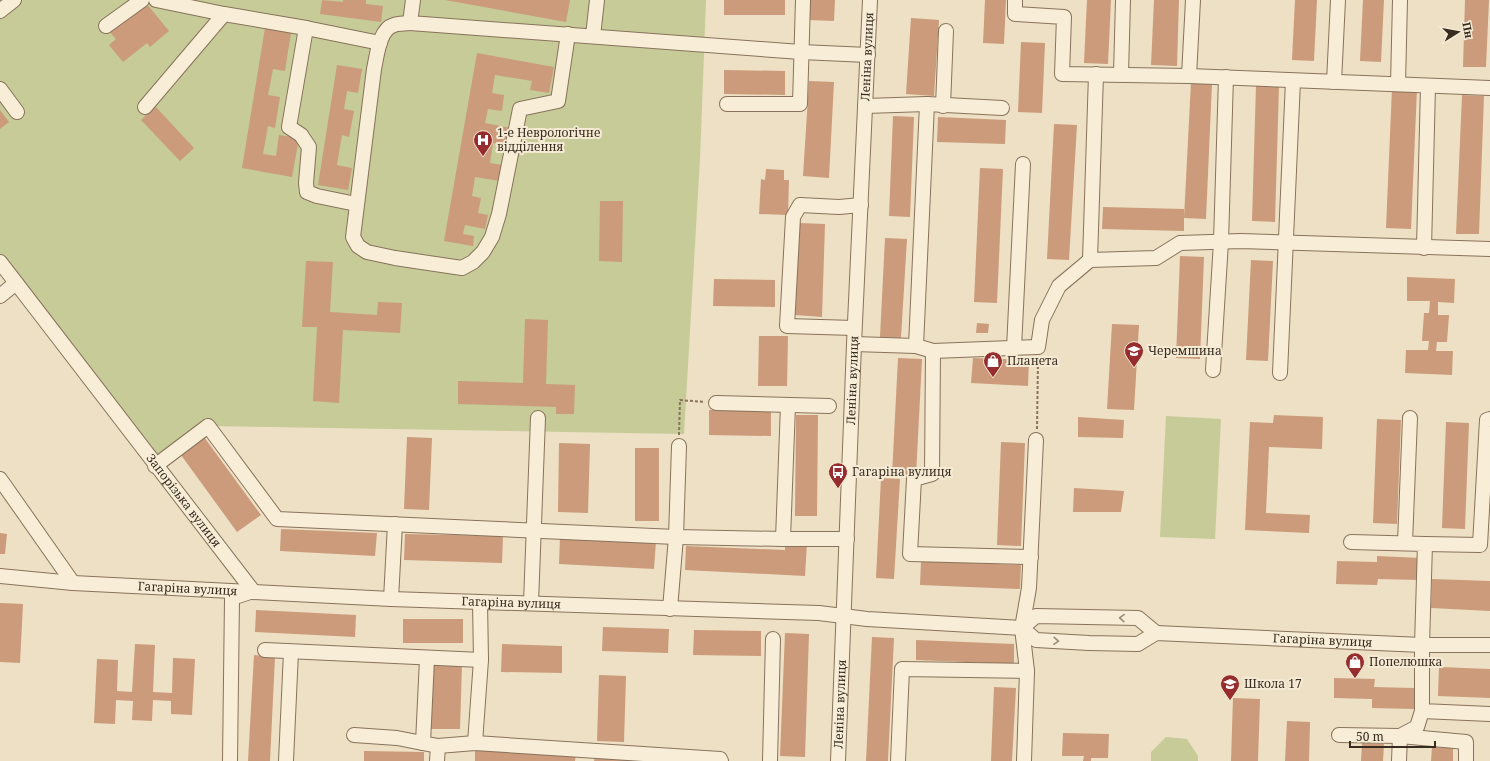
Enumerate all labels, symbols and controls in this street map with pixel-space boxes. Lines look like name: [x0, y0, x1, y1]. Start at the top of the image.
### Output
street label: Леніна вулиця: [856, 12, 877, 102]
north arrow: [1438, 12, 1478, 52]
text: Пн: [1459, 21, 1477, 40]
place label: 1-е Неврологічне відділення: [497, 124, 600, 155]
hospital icon: 1-е Неврологічне відділення: [472, 129, 494, 157]
street label: Леніна вулиця: [842, 335, 862, 425]
school or university icon: Черемшина: [1123, 340, 1145, 368]
place label: Черемшина: [1148, 342, 1222, 359]
shop icon: Планета: [982, 350, 1004, 378]
place label: Планета: [1007, 352, 1058, 369]
street label: Запорізька вулиця: [143, 450, 225, 551]
bus stop icon: Гагаріна вулиця: [827, 461, 849, 489]
place label: Гагаріна вулиця: [852, 463, 952, 480]
street label: Гагаріна вулиця: [137, 577, 238, 599]
street label: Гагаріна вулиця: [461, 592, 561, 613]
one-way arrow: [1119, 614, 1125, 622]
street label: Гагаріна вулиця: [1272, 629, 1373, 651]
one-way arrow: [1053, 637, 1059, 646]
shop icon: Попелюшка: [1344, 651, 1366, 679]
place label: Попелюшка: [1369, 653, 1442, 670]
street label: Леніна вулиця: [829, 659, 850, 749]
school or university icon: Школа 17: [1219, 673, 1241, 701]
place label: Школа 17: [1244, 675, 1302, 692]
scale bar: [1350, 723, 1435, 749]
text: 50 m: [1356, 728, 1384, 745]

